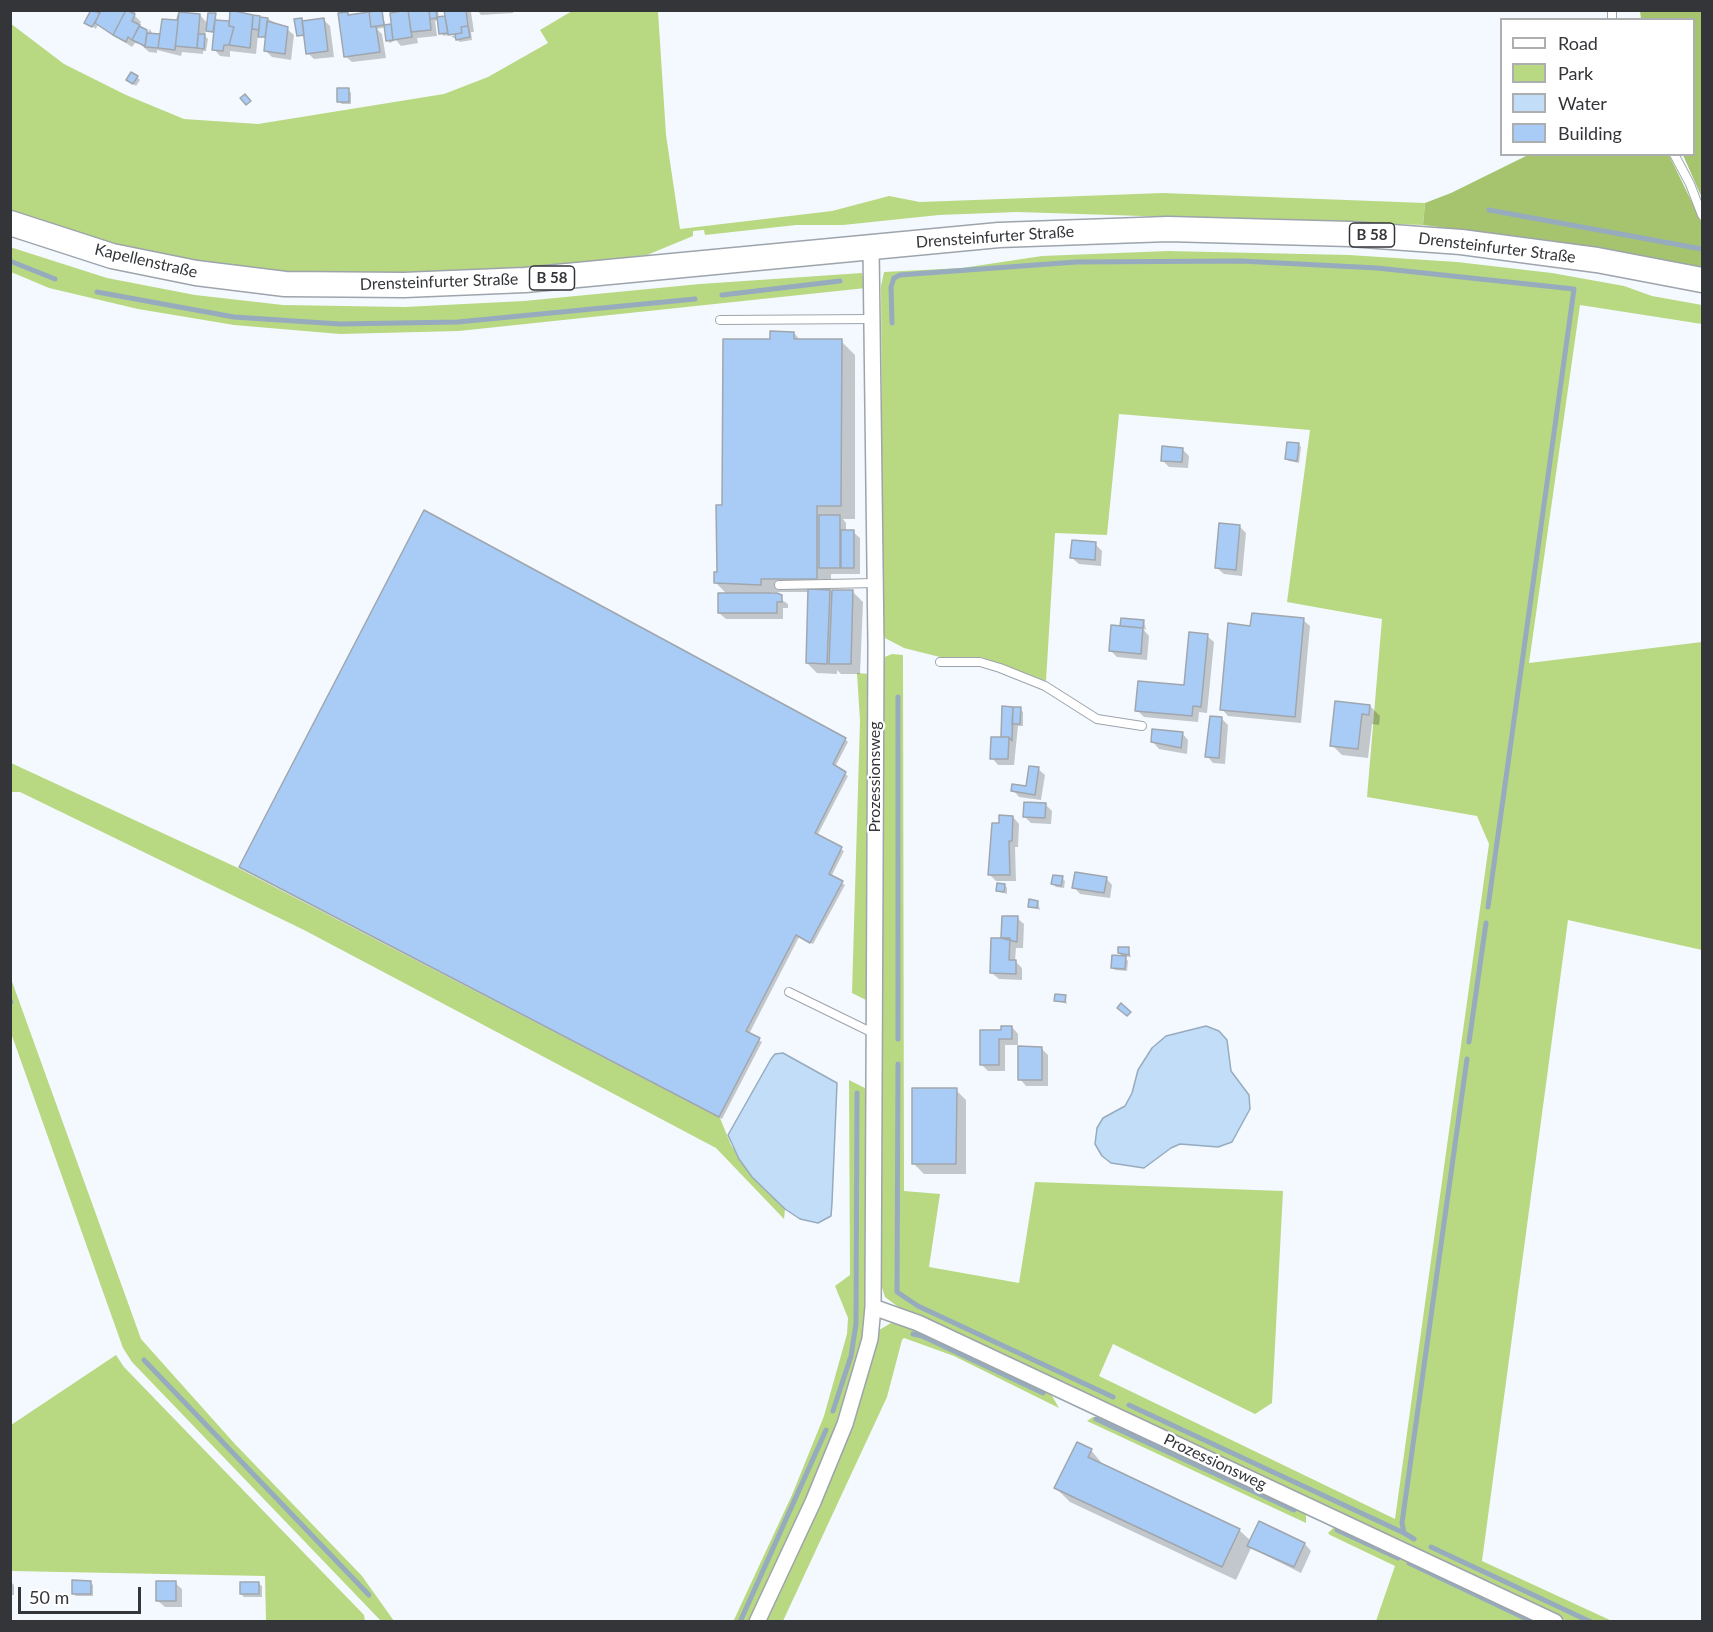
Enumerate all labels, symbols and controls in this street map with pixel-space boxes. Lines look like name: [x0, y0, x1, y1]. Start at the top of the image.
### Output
legend: [1500, 18, 1695, 156]
text: Road: [1558, 32, 1598, 54]
text: Park: [1558, 62, 1593, 84]
text: Water: [1558, 92, 1607, 114]
text: Building: [1558, 122, 1622, 144]
street label: Drensteinfurter Straße: [915, 222, 1075, 252]
road number: B 58: [1350, 223, 1394, 247]
street label: Drensteinfurter Straße: [1417, 229, 1577, 267]
street label: Kapellenstraße: [93, 240, 199, 282]
road number: B 58: [530, 266, 574, 290]
street label: Drensteinfurter Straße: [359, 270, 519, 294]
street label: Prozessionsweg: [865, 721, 885, 833]
street label: Prozessionsweg: [1161, 1430, 1269, 1494]
scale bar: [21, 1575, 144, 1613]
text: 50 m: [29, 1586, 69, 1608]

